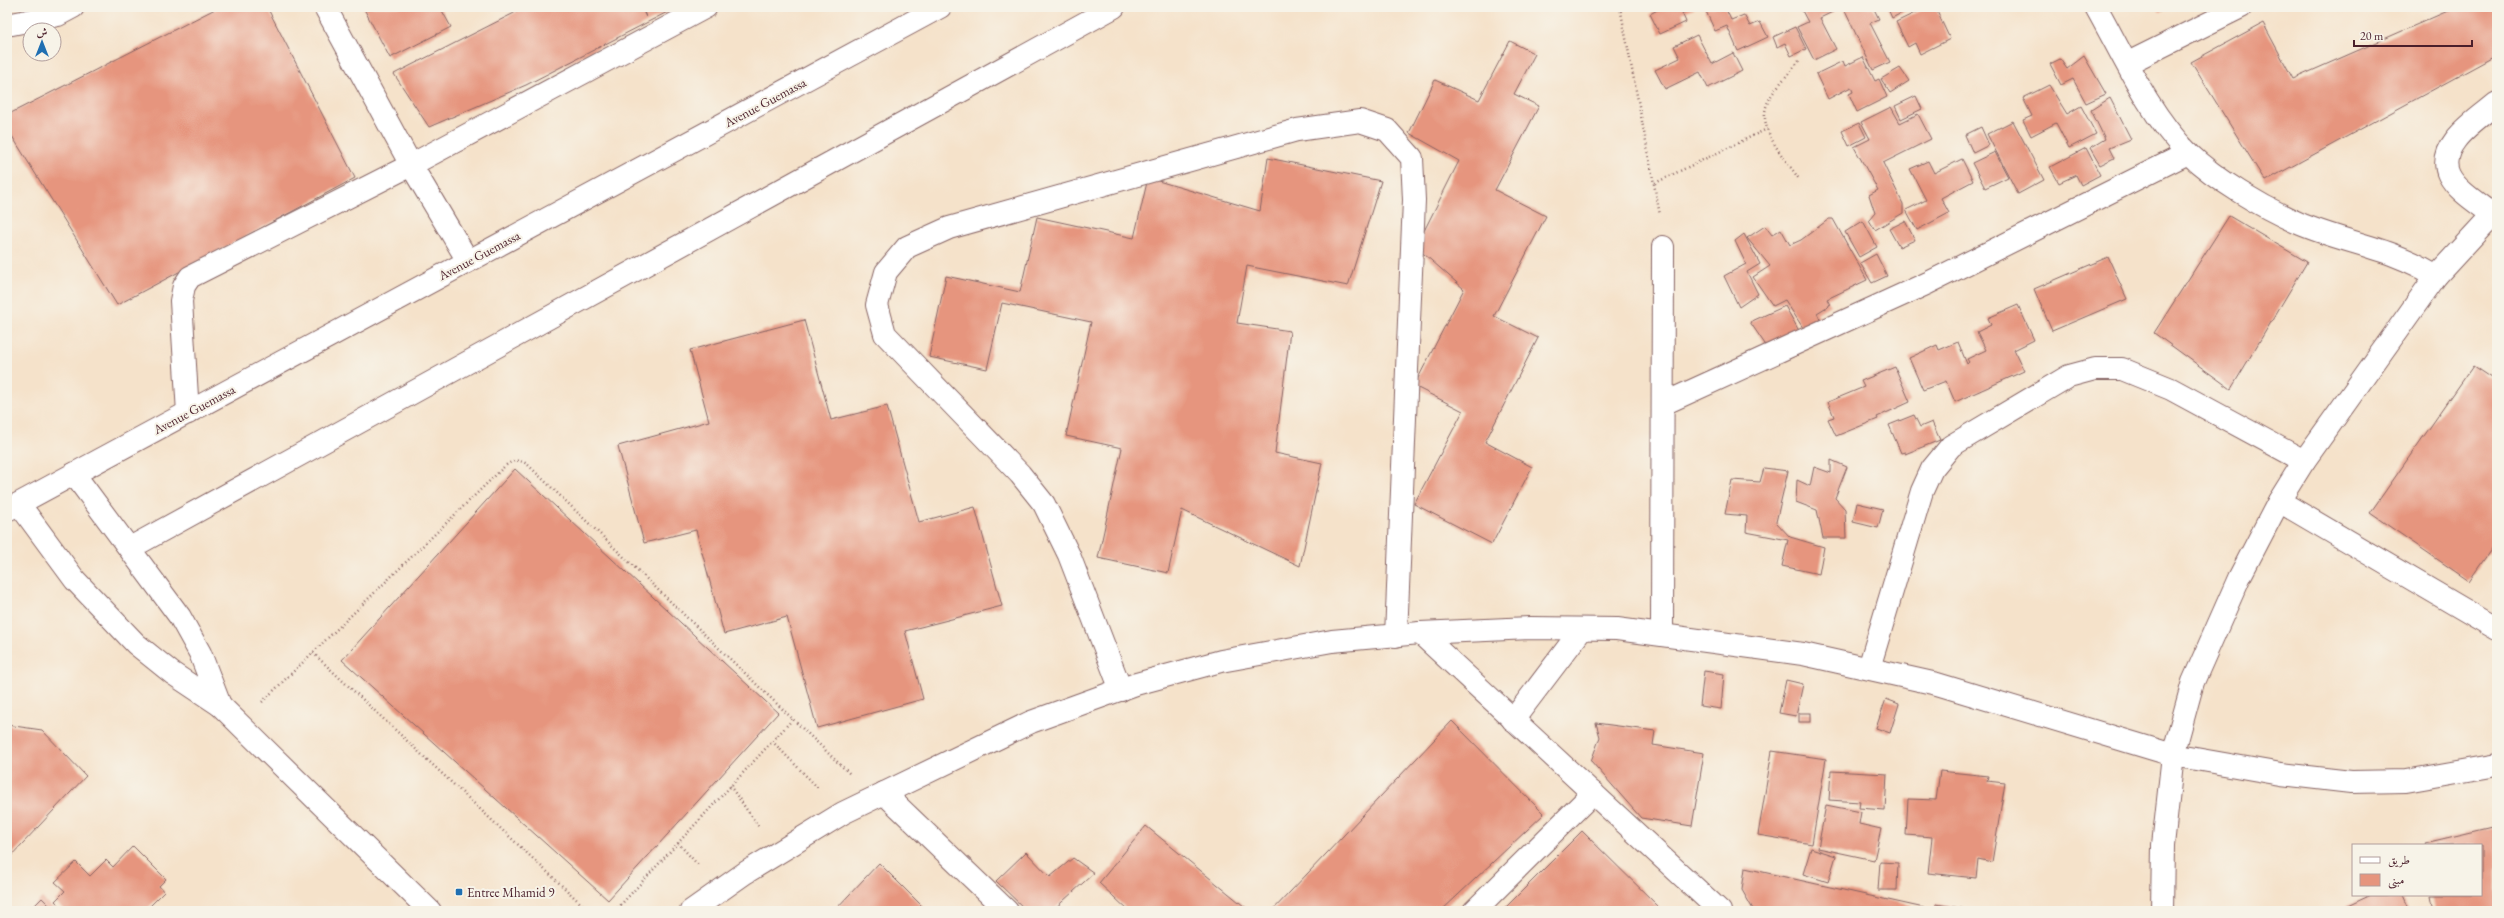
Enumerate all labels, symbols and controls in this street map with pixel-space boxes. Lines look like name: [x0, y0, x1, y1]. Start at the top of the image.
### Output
north arrow: [22, 22, 62, 62]
scale bar: [2354, 22, 2472, 48]
text: ش: [37, 25, 48, 39]
text: 20 m: [2360, 28, 2384, 44]
street label: Avenue Guemassa: [721, 73, 810, 132]
street label: Avenue Guemassa: [435, 226, 524, 285]
street label: Avenue Guemassa: [150, 380, 239, 439]
legend: [2352, 844, 2482, 896]
text: طريق: [2388, 852, 2410, 868]
text: مبنى: [2388, 872, 2404, 889]
place label: Entree Mhamid 9: [467, 884, 555, 901]
marker: Entree Mhamid 9: [454, 887, 464, 897]

